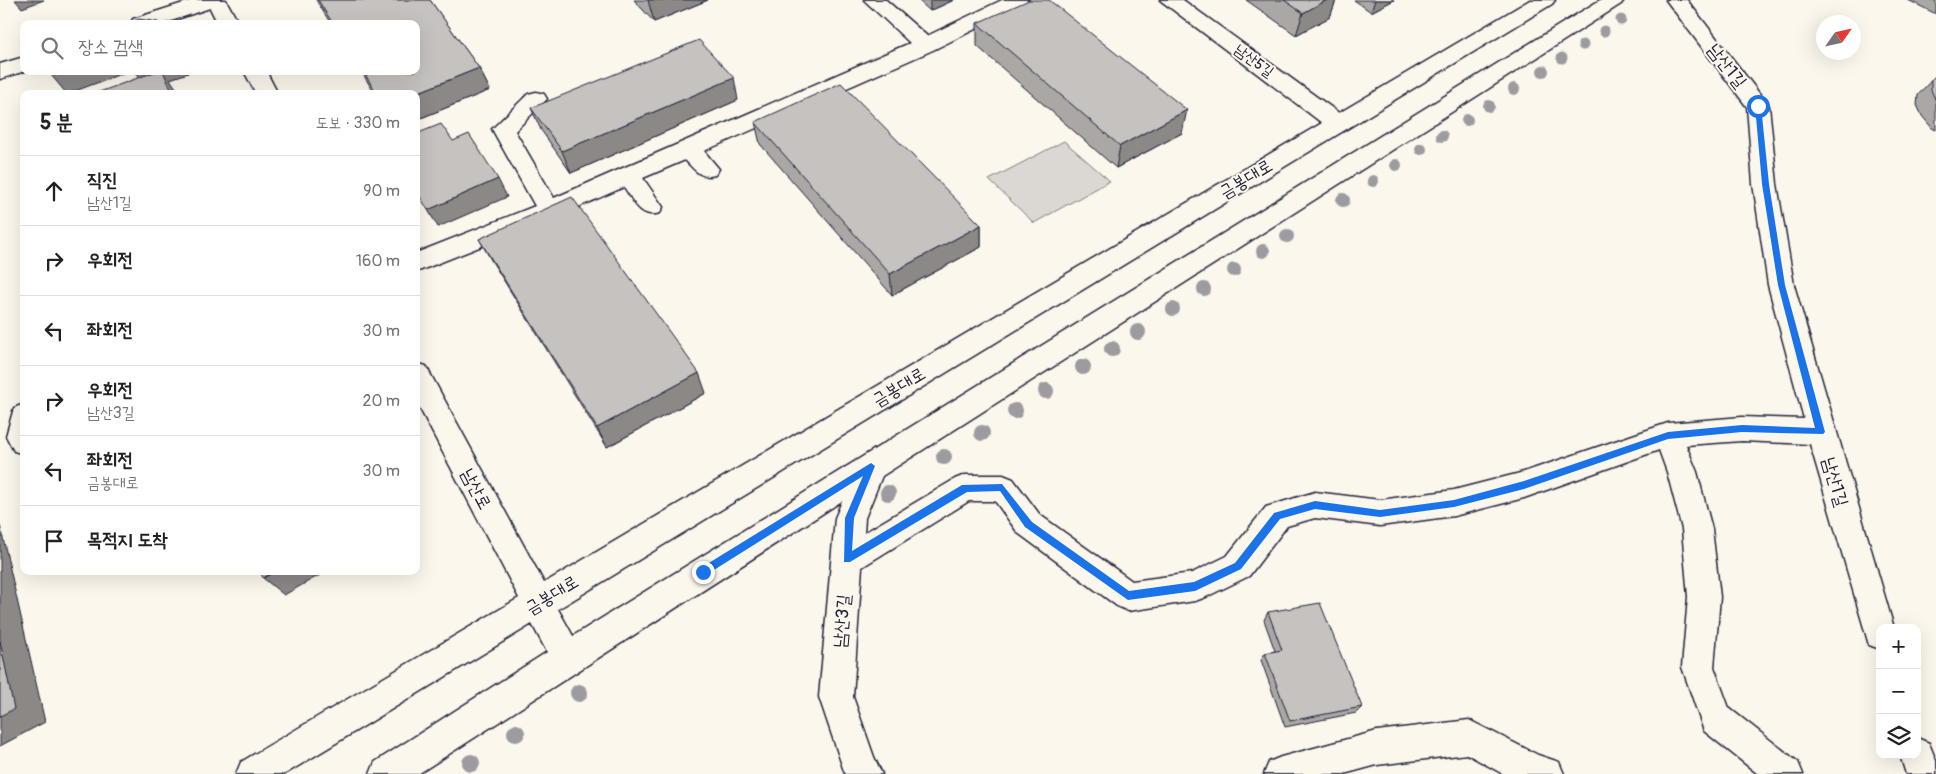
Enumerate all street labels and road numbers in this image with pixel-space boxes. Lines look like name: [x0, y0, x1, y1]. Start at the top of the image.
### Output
street label: 남산1길: [1702, 39, 1752, 93]
street label: 남산5길: [1230, 40, 1278, 82]
street label: 금봉대로: [1215, 154, 1277, 204]
street label: 금봉대로: [868, 362, 930, 412]
street label: 남산1길: [1817, 455, 1853, 510]
street label: 남산로: [456, 464, 496, 514]
street label: 금봉대로: [521, 570, 583, 620]
street label: 남산3길: [828, 593, 856, 649]

